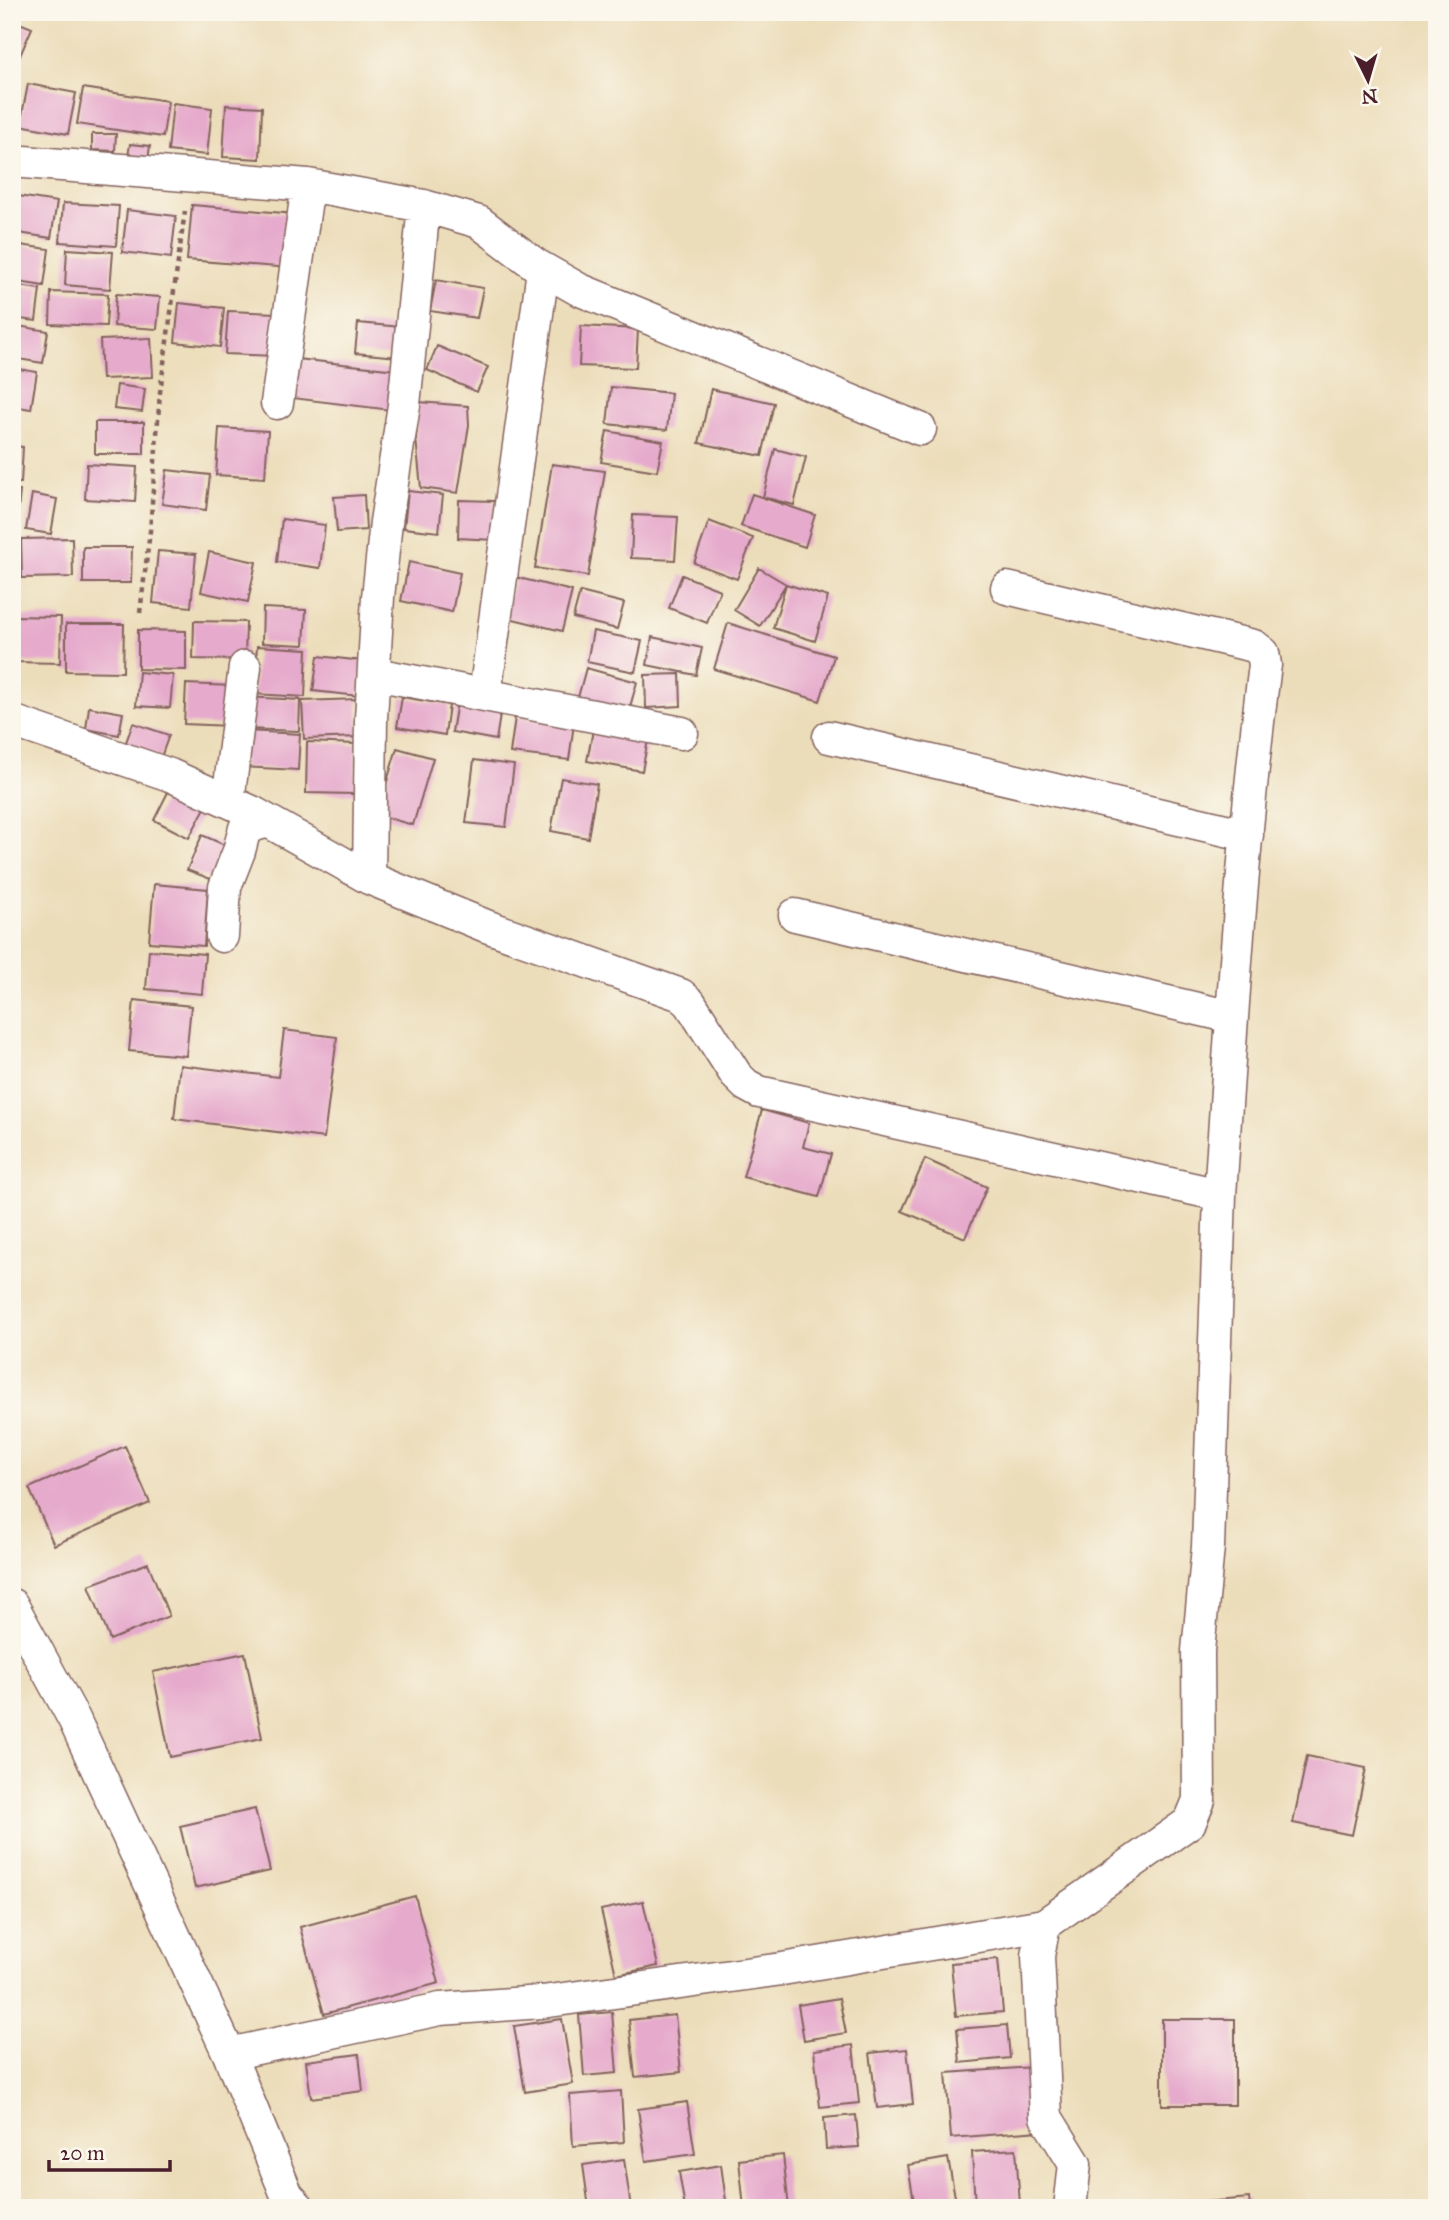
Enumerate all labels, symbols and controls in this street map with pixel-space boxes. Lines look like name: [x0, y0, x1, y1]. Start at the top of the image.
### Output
north arrow: [1334, 46, 1404, 116]
text: N: [1360, 84, 1378, 109]
scale bar: [49, 2129, 170, 2173]
text: 20 m: [60, 2140, 105, 2166]

